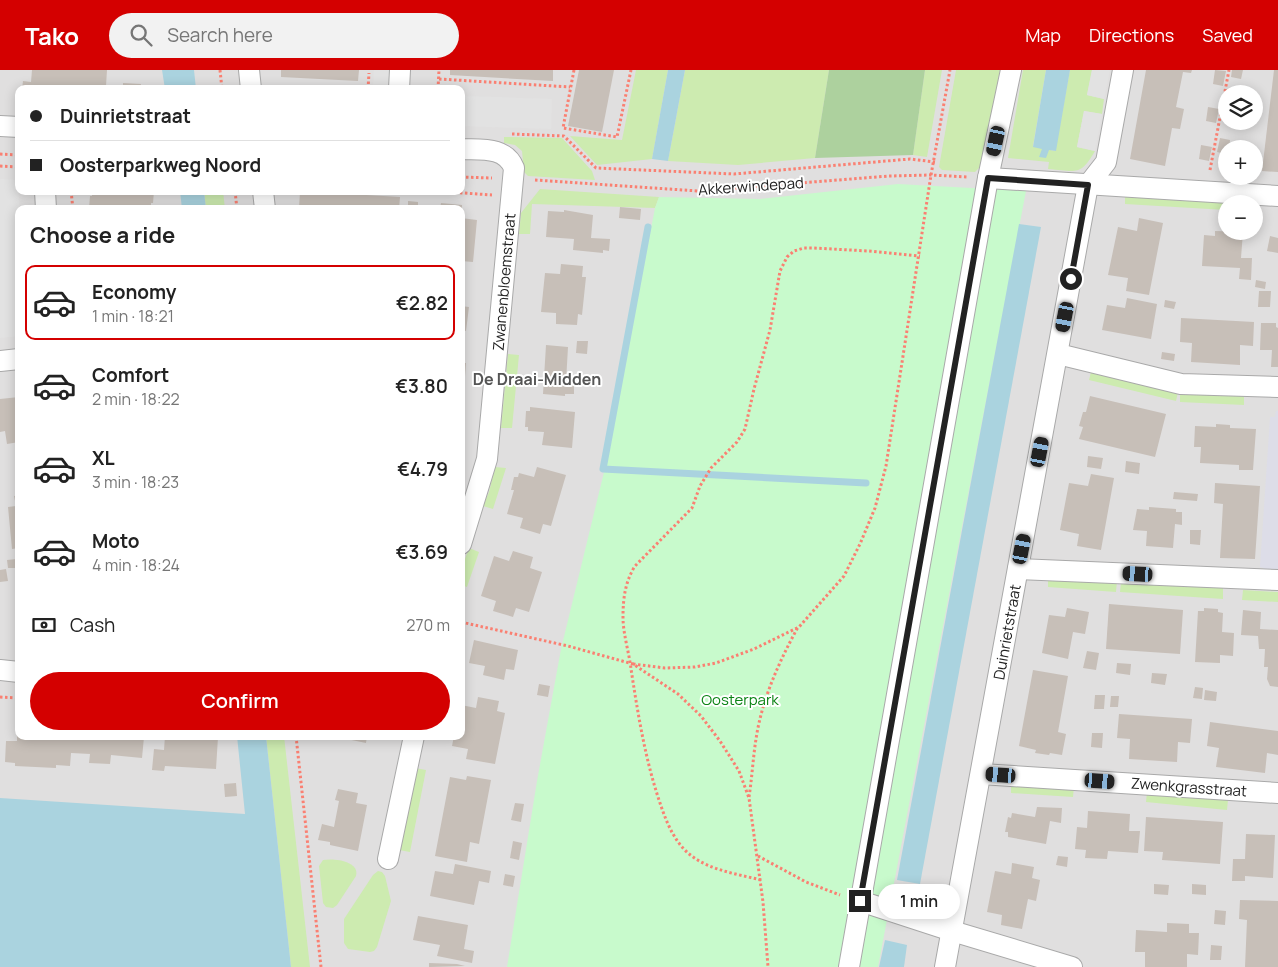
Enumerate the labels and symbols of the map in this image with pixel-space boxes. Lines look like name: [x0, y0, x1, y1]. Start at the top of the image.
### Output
car: [985, 125, 1006, 157]
street label: Akkerwindepad: [697, 172, 805, 200]
street label: Zwanenbloemstraat: [488, 212, 520, 352]
route start: [1060, 268, 1082, 290]
car: [1054, 301, 1075, 333]
district label: De Draai-Midden: [473, 368, 601, 390]
car: [1029, 436, 1050, 468]
car: [1011, 533, 1032, 565]
car: [1122, 566, 1153, 582]
street label: Duinrietstraat: [988, 583, 1026, 681]
park label: Oosterpark: [701, 689, 779, 710]
car: [985, 766, 1016, 784]
car: [1084, 772, 1115, 790]
street label: Zwenkgrasstraat: [1130, 772, 1248, 802]
callout: 1 min: [878, 884, 960, 918]
route end: [849, 890, 871, 912]

